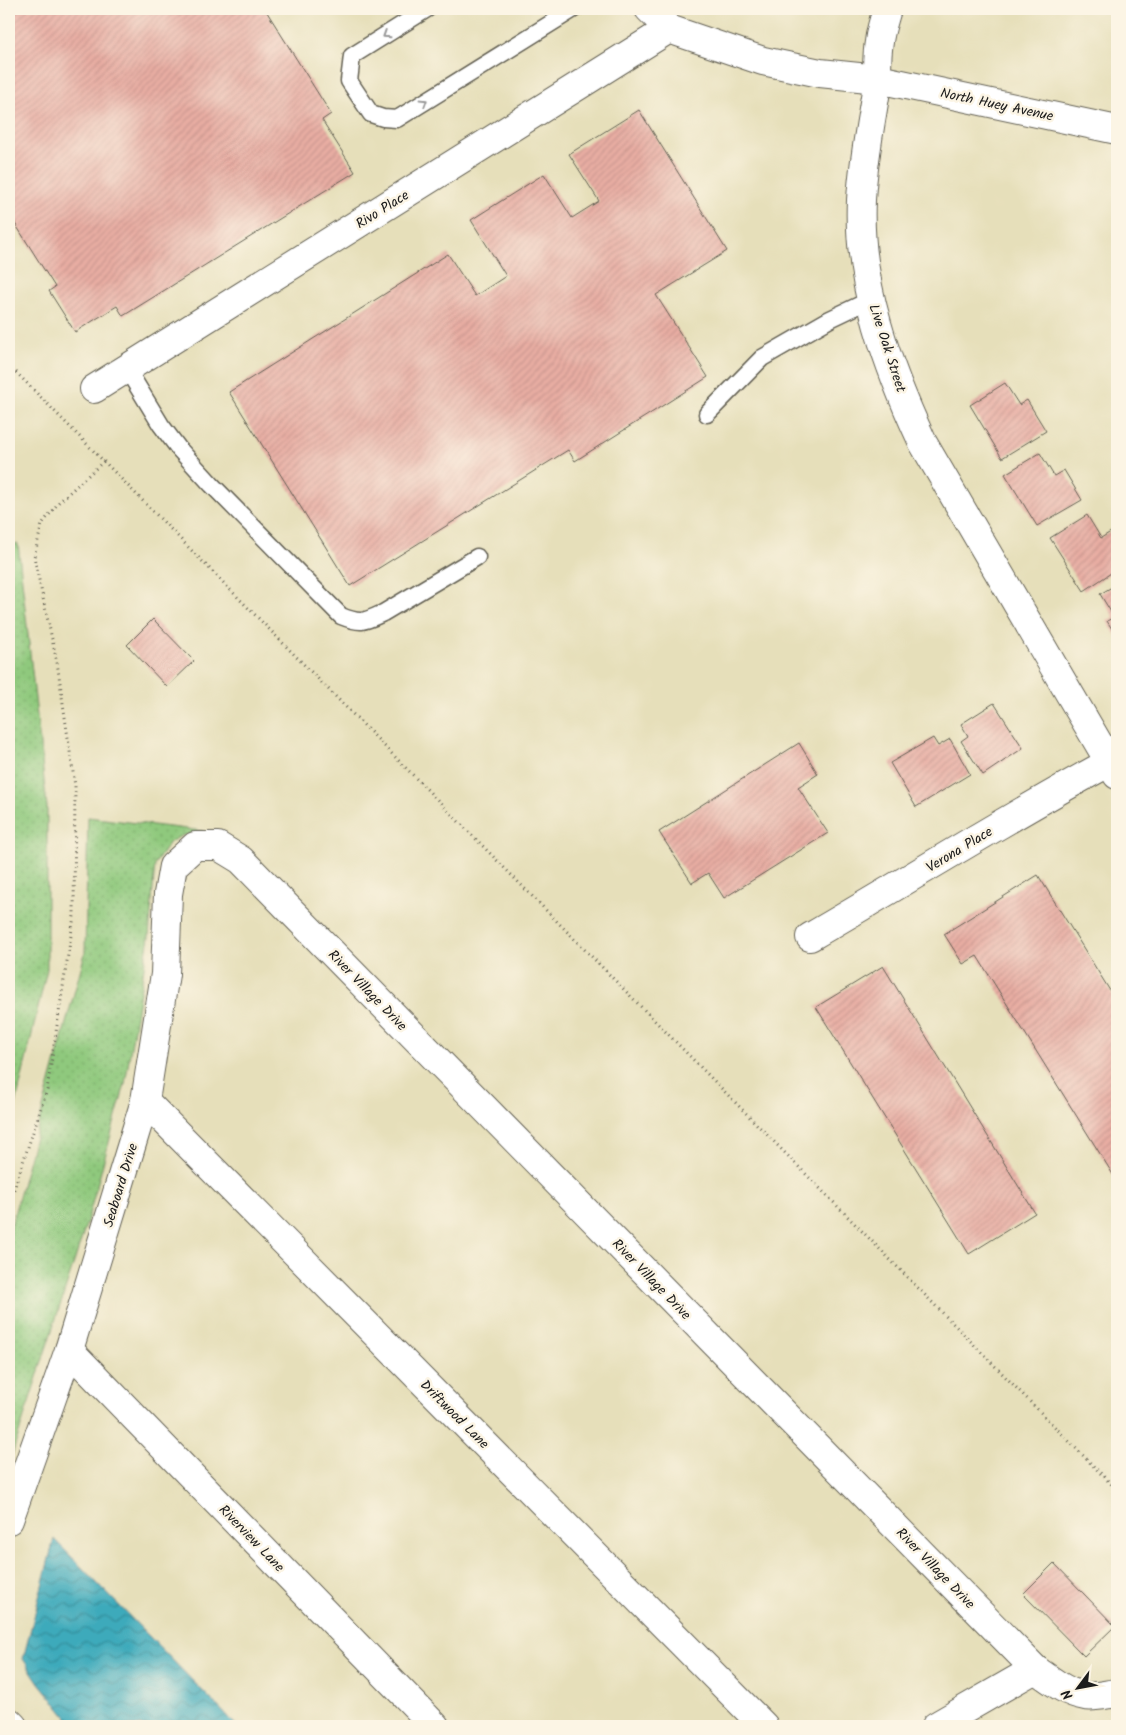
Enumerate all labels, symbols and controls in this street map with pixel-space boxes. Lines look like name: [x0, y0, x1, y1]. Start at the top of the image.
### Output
one-way arrow: [382, 29, 391, 38]
street label: North Huey Avenue: [938, 82, 1056, 128]
one-way arrow: [418, 99, 427, 109]
street label: Rivo Place: [351, 184, 414, 235]
street label: Live Oak Street: [862, 301, 912, 396]
street label: Verona Place: [922, 821, 998, 878]
street label: River Village Drive: [323, 945, 412, 1037]
street label: Seaboard Drive: [98, 1140, 144, 1230]
street label: River Village Drive: [607, 1234, 696, 1326]
street label: Driftwood Lane: [415, 1375, 495, 1455]
street label: Riverview Lane: [213, 1500, 290, 1578]
street label: River Village Drive: [891, 1523, 980, 1615]
north arrow: [1054, 1662, 1104, 1712]
text: N: [1056, 1685, 1079, 1704]

